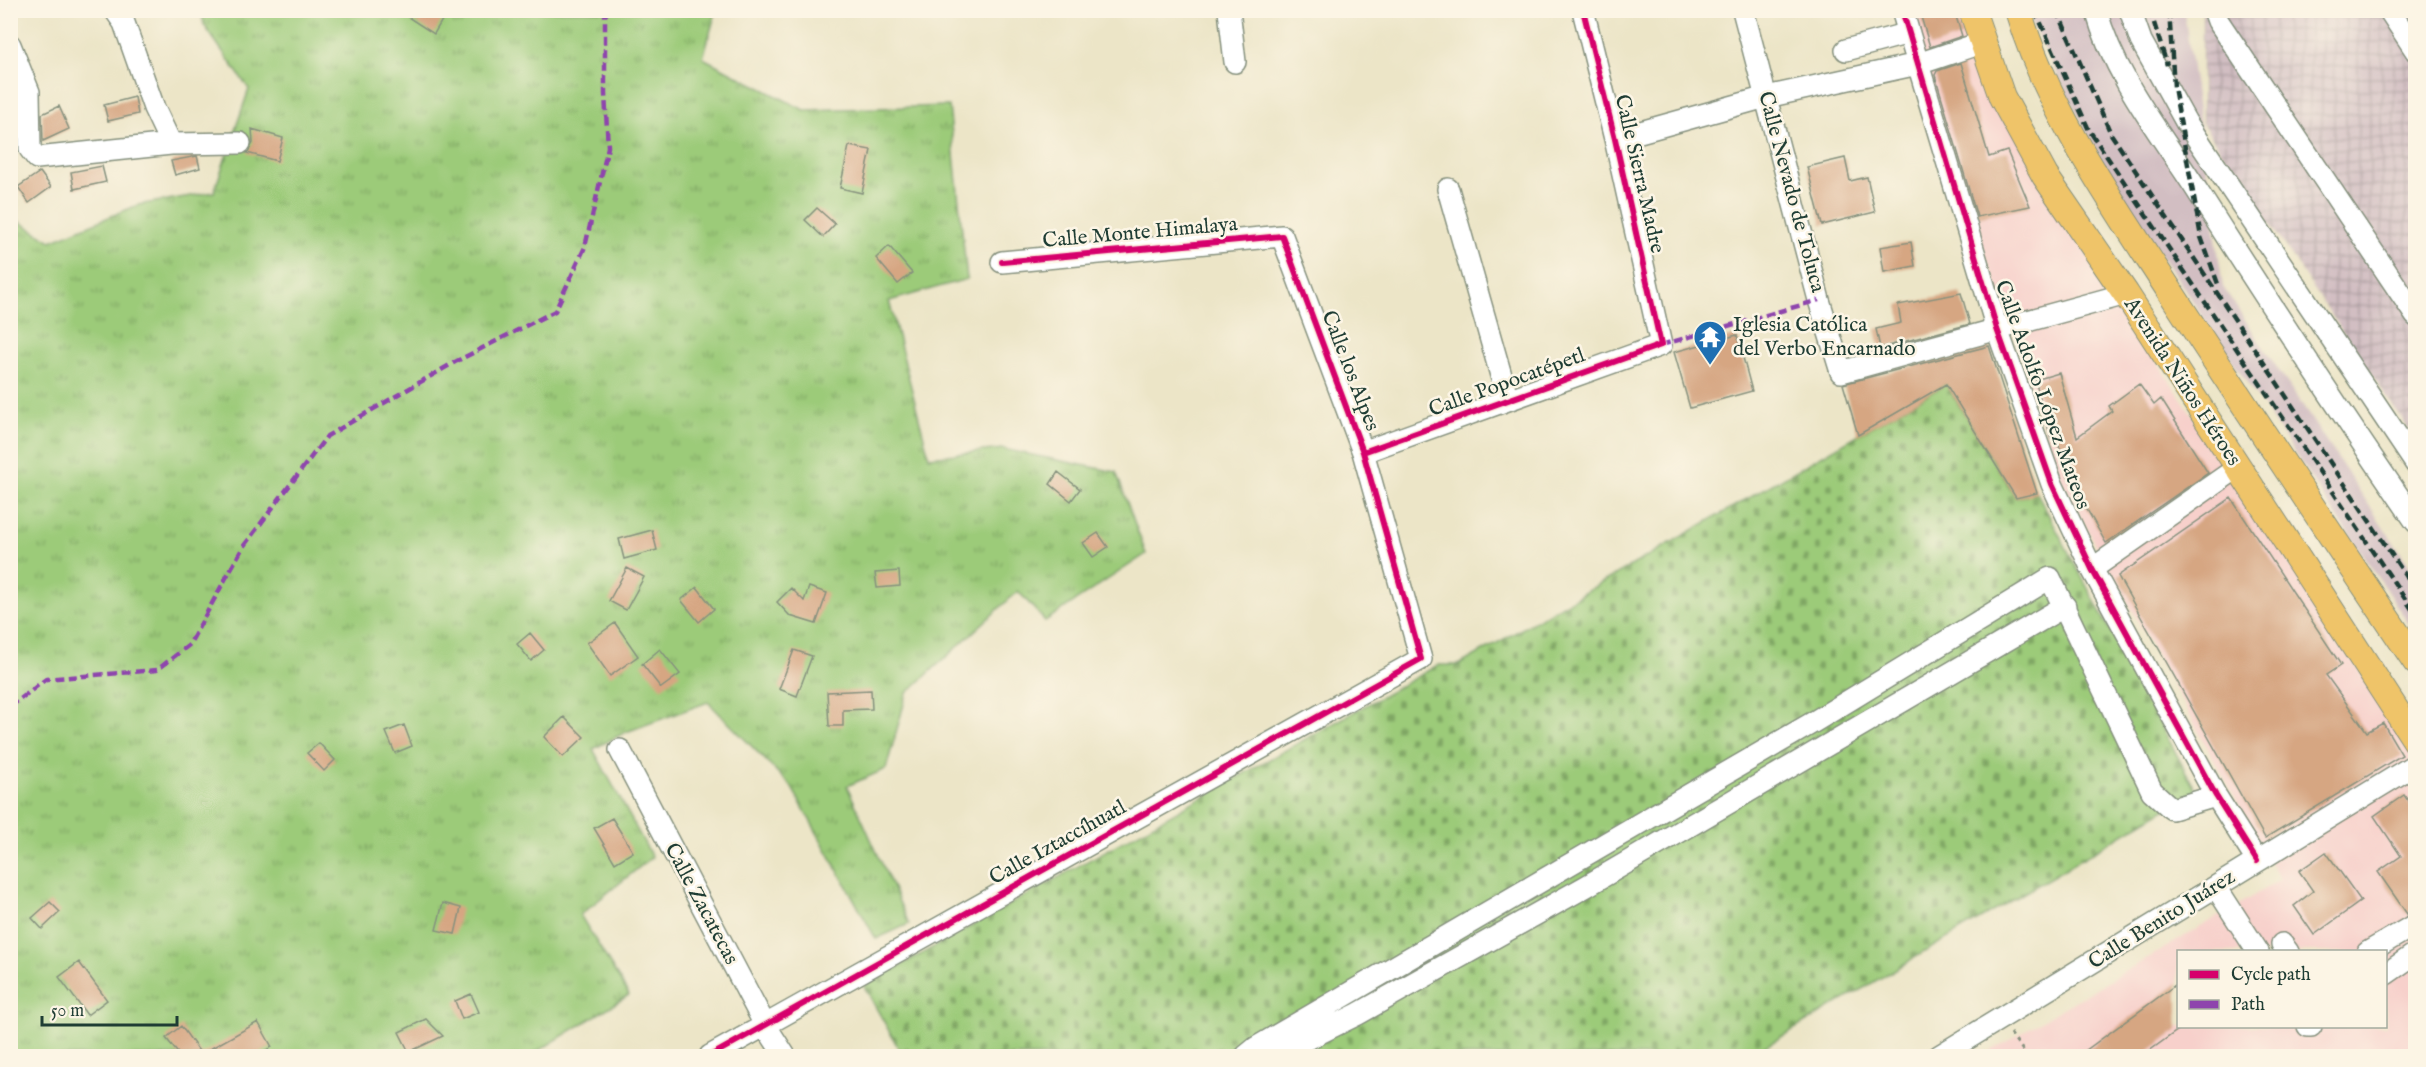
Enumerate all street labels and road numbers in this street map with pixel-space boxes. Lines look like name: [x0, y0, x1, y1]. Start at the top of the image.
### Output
street label: Calle Nevado de Toluca: [1751, 88, 1831, 296]
street label: Calle Sierra Madre: [1608, 92, 1670, 256]
street label: Calle Monte Himalaya: [1041, 211, 1240, 255]
street label: Calle Adolfo López Mateos: [1988, 277, 2096, 513]
street label: Avenida Niños Héroes: [2117, 292, 2247, 471]
street label: Calle los Alpes: [1315, 307, 1385, 435]
street label: Calle Popocatépetl: [1425, 342, 1589, 424]
street label: Calle Iztaccíhuatl: [985, 794, 1131, 892]
street label: Calle Zacatecas: [658, 839, 744, 969]
street label: Calle Benito Juárez: [2084, 864, 2241, 976]

